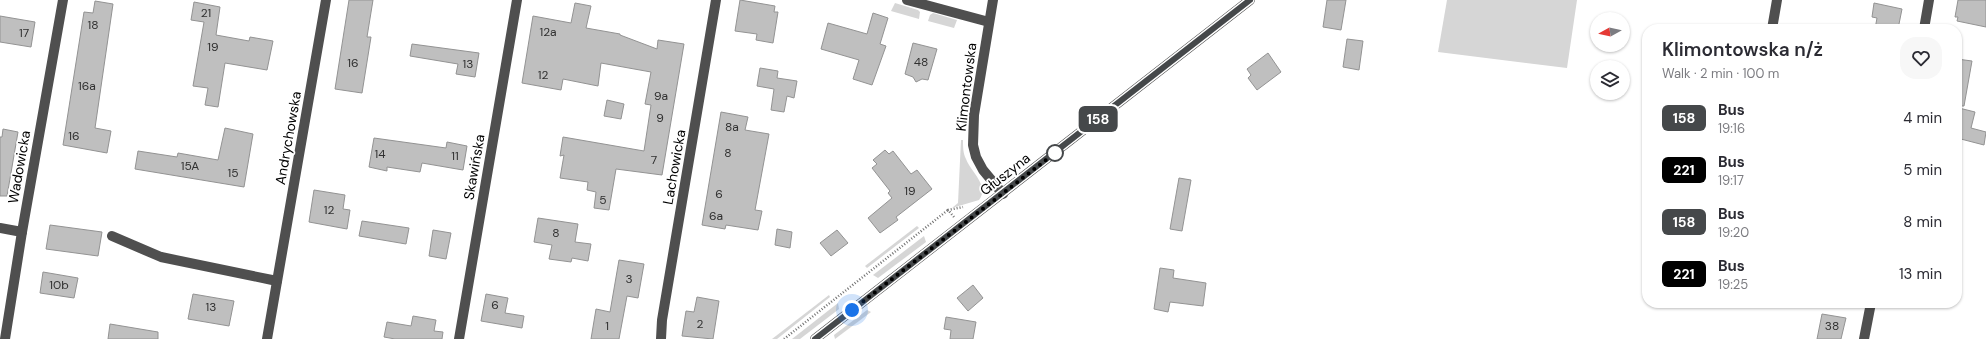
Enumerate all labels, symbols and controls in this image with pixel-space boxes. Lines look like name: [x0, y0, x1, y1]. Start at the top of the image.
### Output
house number: 21: [201, 5, 211, 21]
north arrow: [1590, 12, 1630, 52]
map controls: [1590, 12, 1630, 100]
house number: 18: [87, 17, 99, 33]
house number: 12a: [539, 24, 557, 40]
house number: 17: [19, 25, 29, 41]
text: Klimontowska n/ż: [1662, 37, 1823, 62]
button: heart: [1900, 37, 1942, 79]
house number: 19: [207, 39, 219, 55]
street label: Klimontowska: [952, 42, 980, 132]
house number: 48: [914, 54, 928, 70]
house number: 16: [347, 55, 359, 71]
house number: 13: [463, 56, 473, 72]
button: layers: [1590, 60, 1630, 100]
text: Walk · 2 min · 100 m: [1662, 65, 1779, 82]
house number: 12: [538, 67, 548, 83]
house number: 16a: [78, 78, 96, 94]
house number: 9a: [654, 88, 668, 104]
street label: Andrychowska: [271, 90, 305, 186]
text: Bus: [1718, 100, 1745, 120]
line badge: 158: [1075, 106, 1121, 132]
text: 4 min: [1903, 108, 1942, 128]
text: 158: [1673, 109, 1695, 127]
house number: 9: [656, 110, 664, 126]
text: 158: [1087, 110, 1109, 128]
house number: 8a: [725, 119, 739, 135]
text: 19:16: [1718, 120, 1745, 137]
house number: 16: [68, 128, 80, 144]
street label: Lachowicka: [659, 128, 689, 206]
street label: Wadowicka: [4, 129, 34, 205]
street label: Skawińska: [459, 133, 489, 201]
unlabelled marker: [1046, 144, 1064, 162]
house number: 8: [724, 145, 732, 161]
house number: 14: [374, 146, 386, 162]
house number: 11: [451, 148, 459, 164]
street label: Głuszyna: [976, 149, 1034, 199]
house number: 7: [651, 152, 657, 168]
text: Bus: [1718, 152, 1745, 172]
house number: 15A: [181, 158, 199, 174]
text: 5 min: [1903, 160, 1942, 180]
text: 221: [1673, 161, 1695, 179]
house number: 15: [227, 165, 239, 181]
text: 19:17: [1718, 172, 1744, 189]
house number: 19: [904, 183, 916, 199]
house number: 6: [715, 186, 723, 202]
house number: 5: [599, 192, 607, 208]
house number: 12: [324, 202, 334, 218]
text: Bus: [1718, 204, 1745, 224]
house number: 6a: [709, 208, 723, 224]
text: 8 min: [1903, 212, 1942, 232]
text: 158: [1673, 213, 1695, 231]
text: 19:20: [1718, 224, 1749, 241]
house number: 8: [552, 225, 560, 241]
text: Bus: [1718, 256, 1745, 276]
text: 13 min: [1899, 264, 1942, 284]
text: 221: [1673, 265, 1695, 283]
house number: 3: [625, 271, 633, 287]
text: 19:25: [1718, 276, 1748, 293]
house number: 10b: [49, 277, 69, 293]
house number: 6: [491, 297, 499, 313]
house number: 13: [206, 299, 216, 315]
your location: [842, 300, 862, 320]
house number: 2: [697, 316, 704, 332]
house number: 1: [605, 318, 609, 334]
house number: 38: [1825, 318, 1839, 334]

